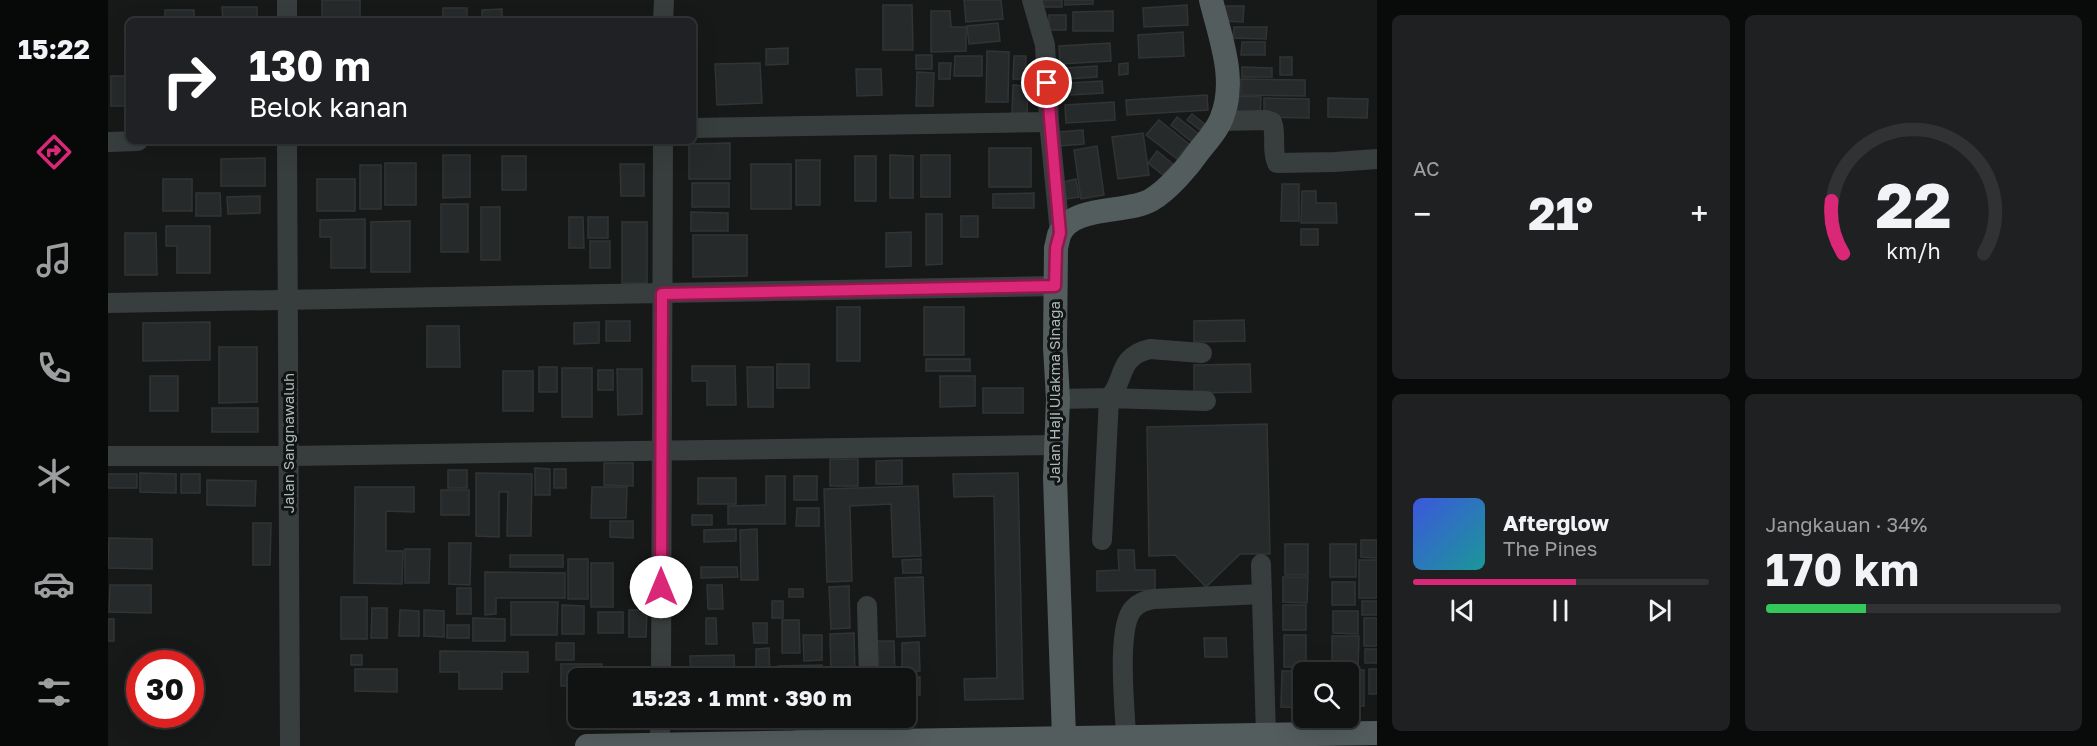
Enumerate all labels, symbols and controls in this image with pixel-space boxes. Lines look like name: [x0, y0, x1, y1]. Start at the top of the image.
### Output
text: 15:22: [18, 33, 90, 65]
text: 130 m: [249, 40, 371, 90]
icon: right: [150, 42, 228, 120]
pin: [1021, 57, 1072, 108]
icon: arrive: [1030, 66, 1063, 99]
text: Belok kanan: [249, 91, 408, 123]
icon: directions: [33, 131, 75, 173]
text: AC: [1413, 156, 1440, 180]
text: 22: [1875, 167, 1951, 242]
text: 21°: [1528, 186, 1593, 240]
text: −: [1413, 194, 1431, 233]
text: +: [1690, 194, 1708, 233]
text: km/h: [1886, 238, 1941, 264]
icon: music: [33, 239, 75, 281]
street label: Jalan Haji Ulakma Sinaga: [1045, 301, 1063, 483]
icon: phone: [33, 347, 75, 389]
street label: Jalan Sangnawaluh: [279, 373, 297, 513]
icon: climate: [33, 455, 75, 497]
text: Afterglow: [1503, 509, 1609, 536]
text: Jangkauan · 34%: [1766, 512, 1927, 536]
text: The Pines: [1503, 536, 1597, 560]
text: 170 km: [1766, 542, 1919, 596]
position arrow: [629, 555, 693, 619]
icon: car: [33, 563, 75, 605]
icon: previous: [1446, 594, 1479, 627]
icon: pause: [1544, 594, 1577, 627]
icon: next: [1643, 594, 1676, 627]
speed limit sign: 30: [126, 650, 204, 728]
map controls: [1293, 662, 1359, 728]
button: search: [1293, 662, 1359, 728]
icon: filters: [33, 671, 75, 713]
text: 15:23 · 1 mnt · 390 m: [632, 684, 852, 711]

